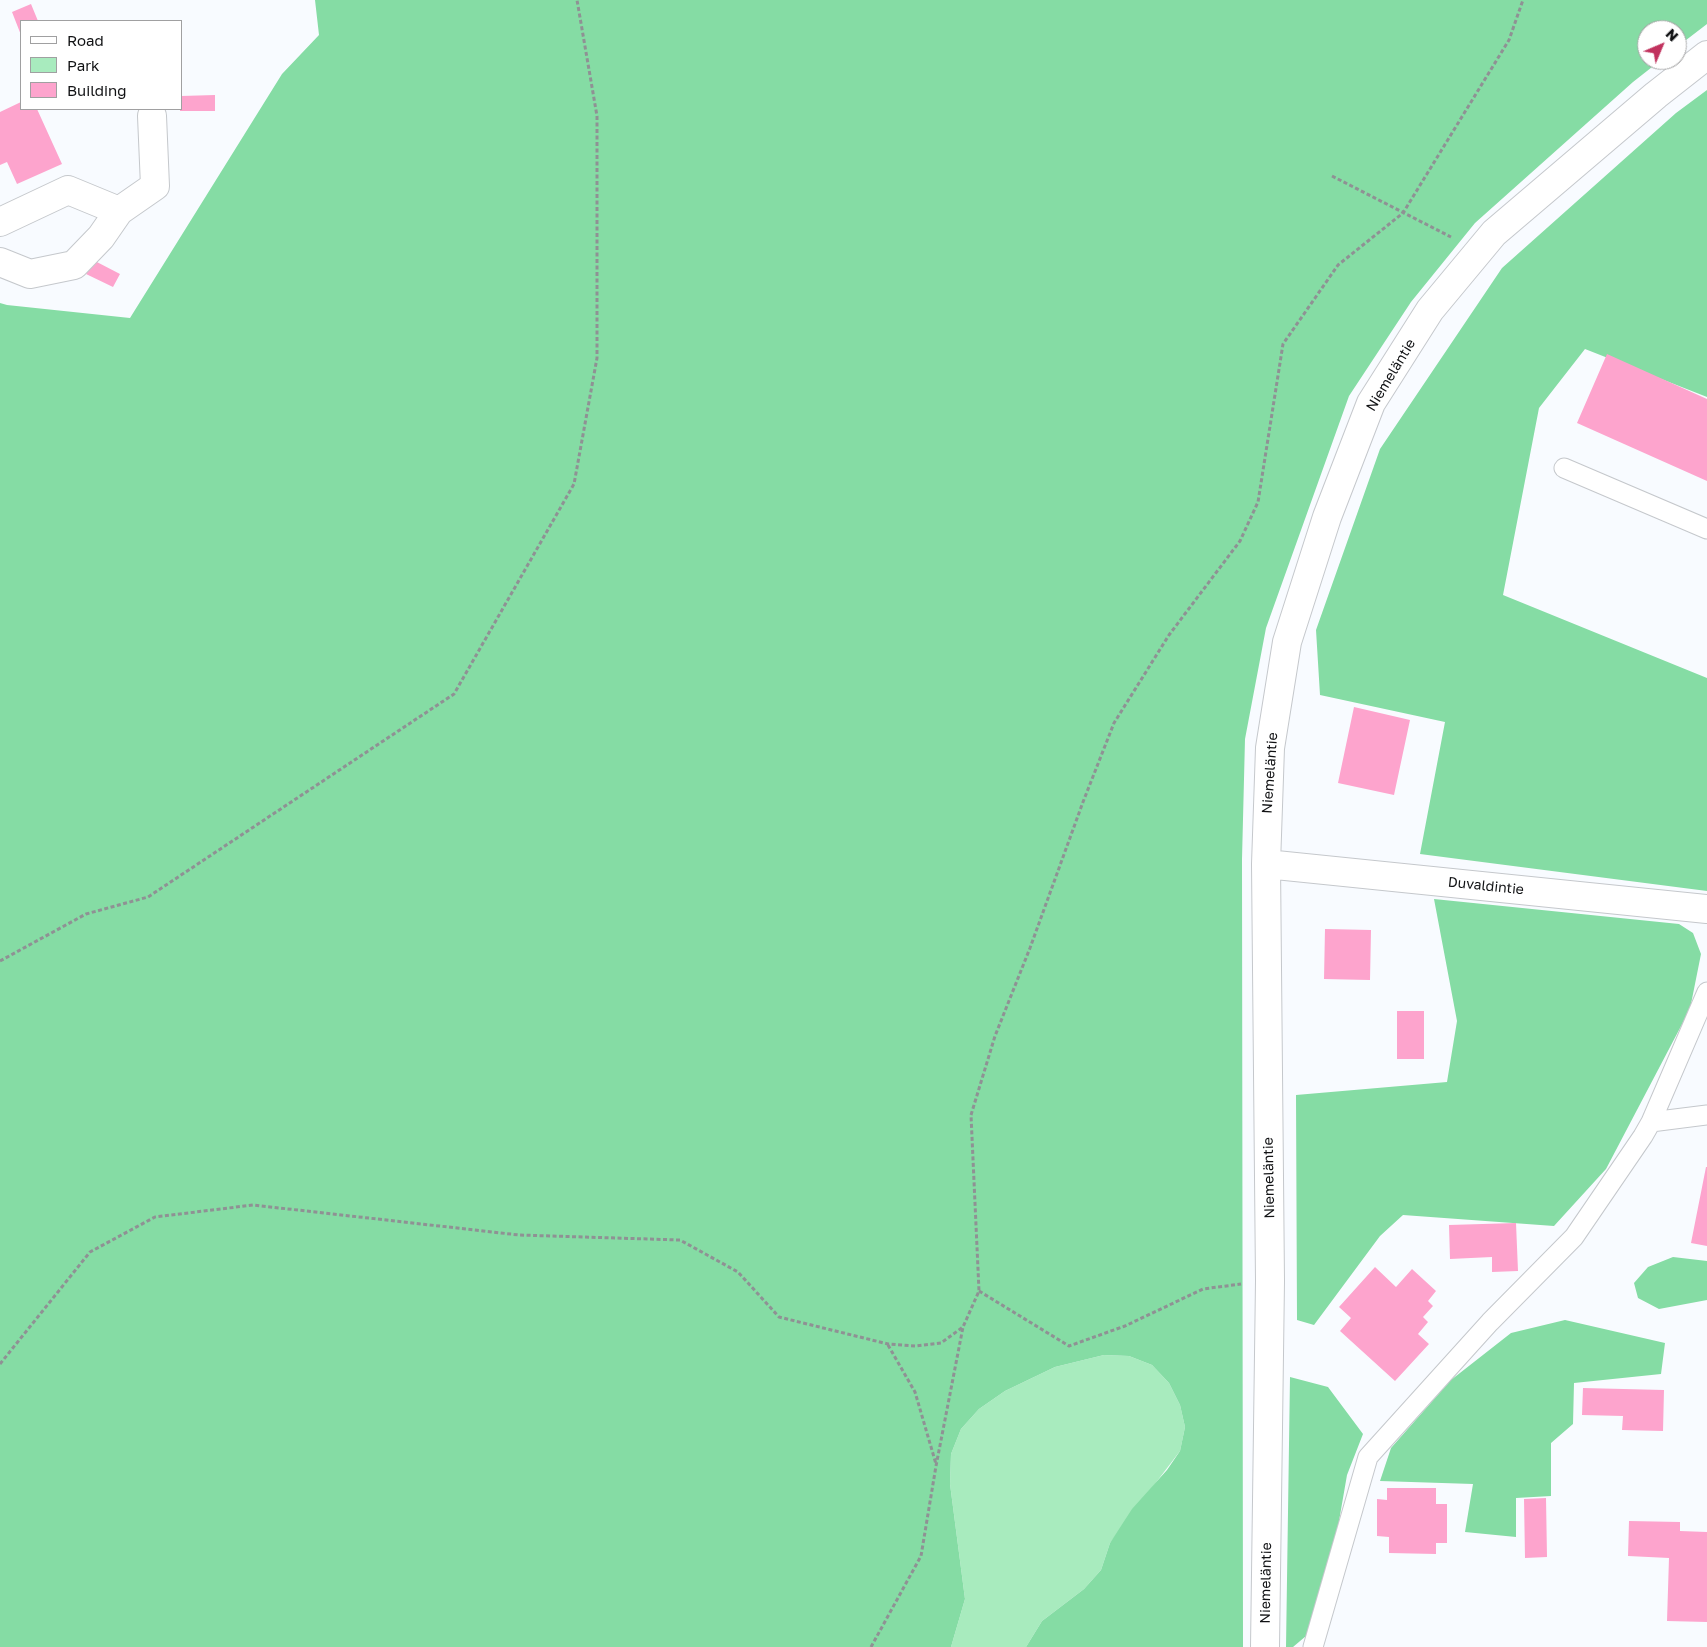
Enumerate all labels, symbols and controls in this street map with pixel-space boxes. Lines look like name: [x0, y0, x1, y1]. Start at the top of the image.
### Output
legend: [20, 20, 182, 110]
north arrow: [1637, 20, 1687, 70]
text: N: [1662, 25, 1682, 45]
text: Road: [67, 31, 104, 49]
text: Park: [67, 56, 99, 74]
text: Building: [67, 81, 127, 99]
street label: Niemeläntie: [1363, 336, 1419, 414]
street label: Niemeläntie: [1259, 732, 1281, 814]
street label: Duvaldintie: [1447, 874, 1525, 898]
street label: Niemeläntie: [1260, 1137, 1278, 1219]
street label: Niemeläntie: [1257, 1542, 1275, 1624]

